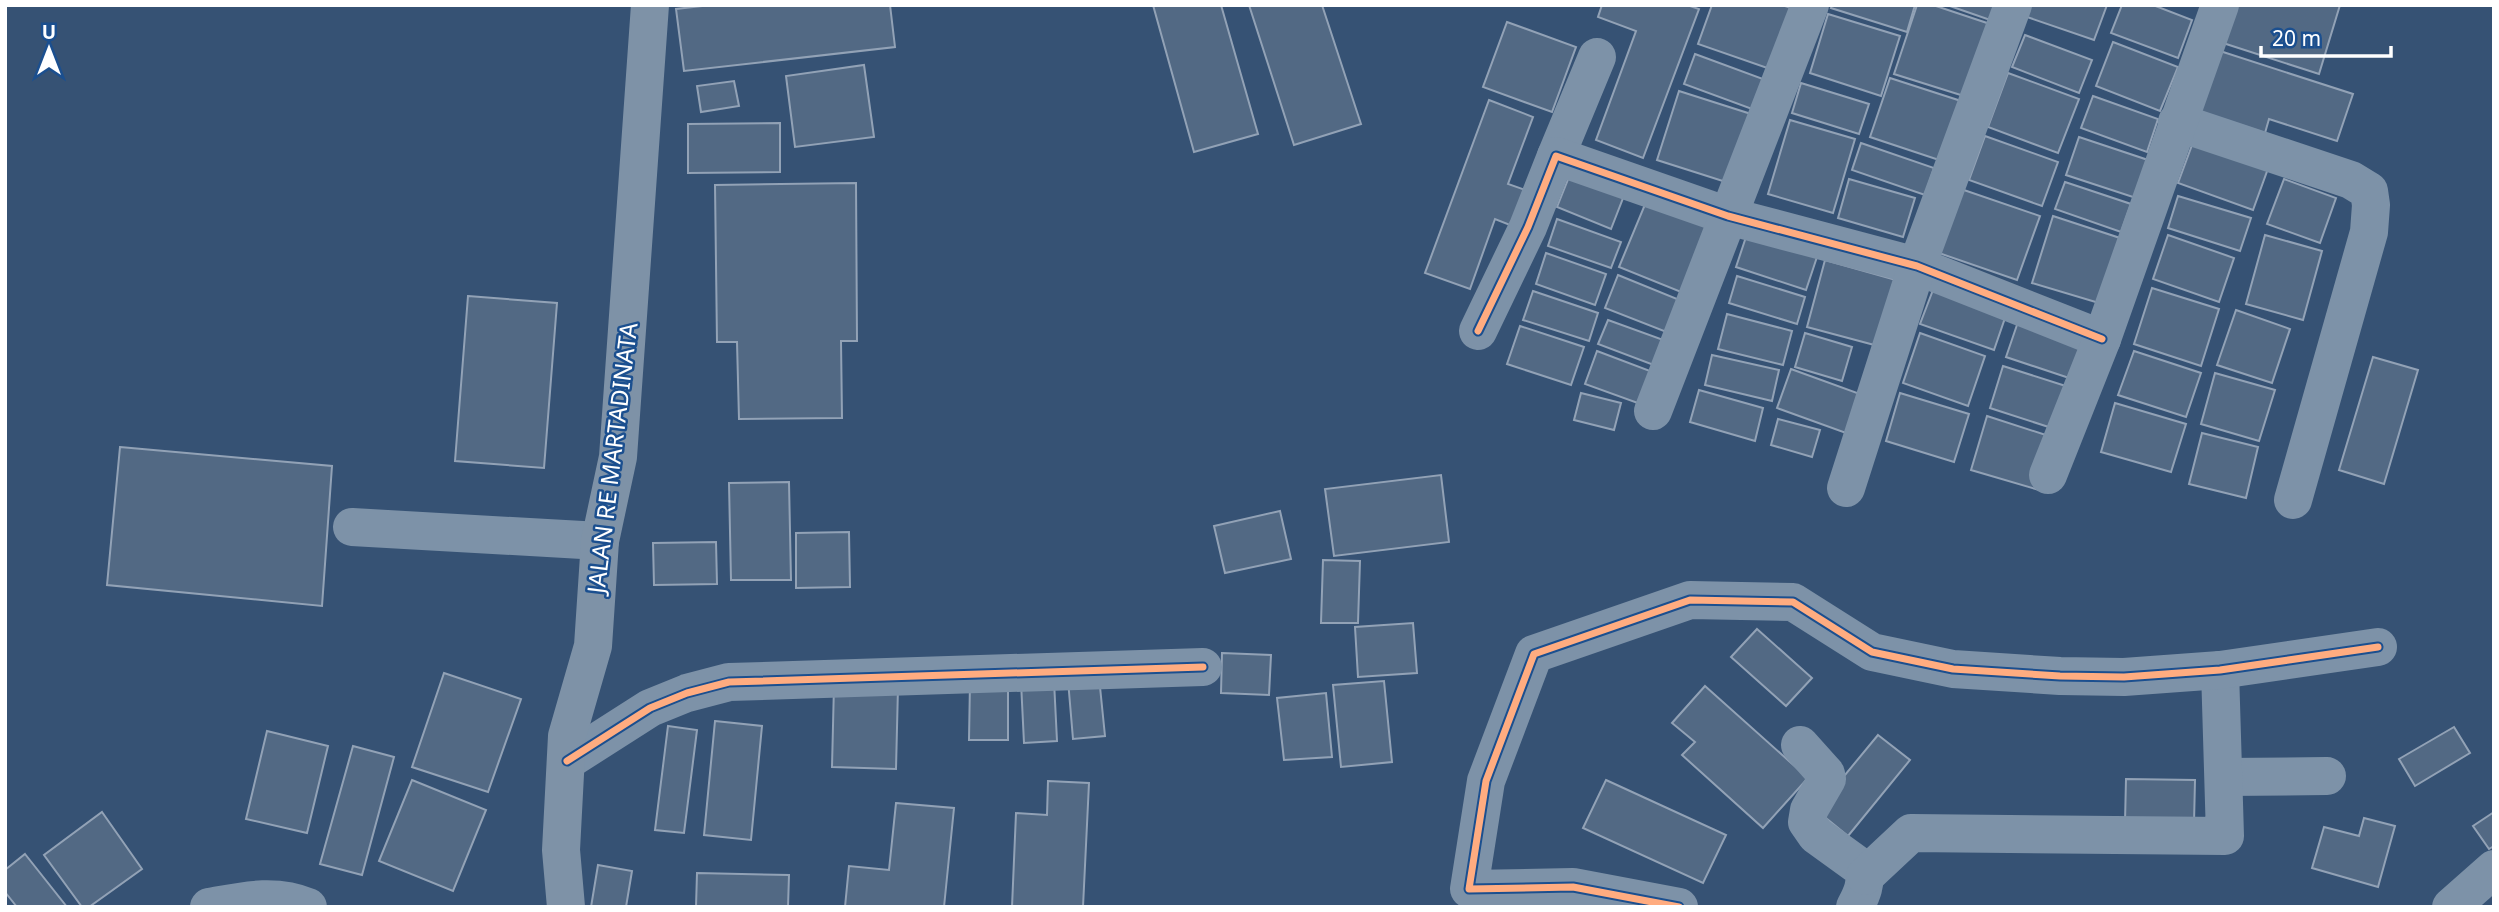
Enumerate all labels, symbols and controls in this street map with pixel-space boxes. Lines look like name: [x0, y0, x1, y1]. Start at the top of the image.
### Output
north arrow: [14, 14, 84, 84]
scale bar: [2261, 14, 2390, 58]
text: U: [42, 19, 56, 45]
text: 20 m: [2272, 24, 2321, 52]
street label: JALAN RE MARTADINATA: [578, 320, 645, 597]

